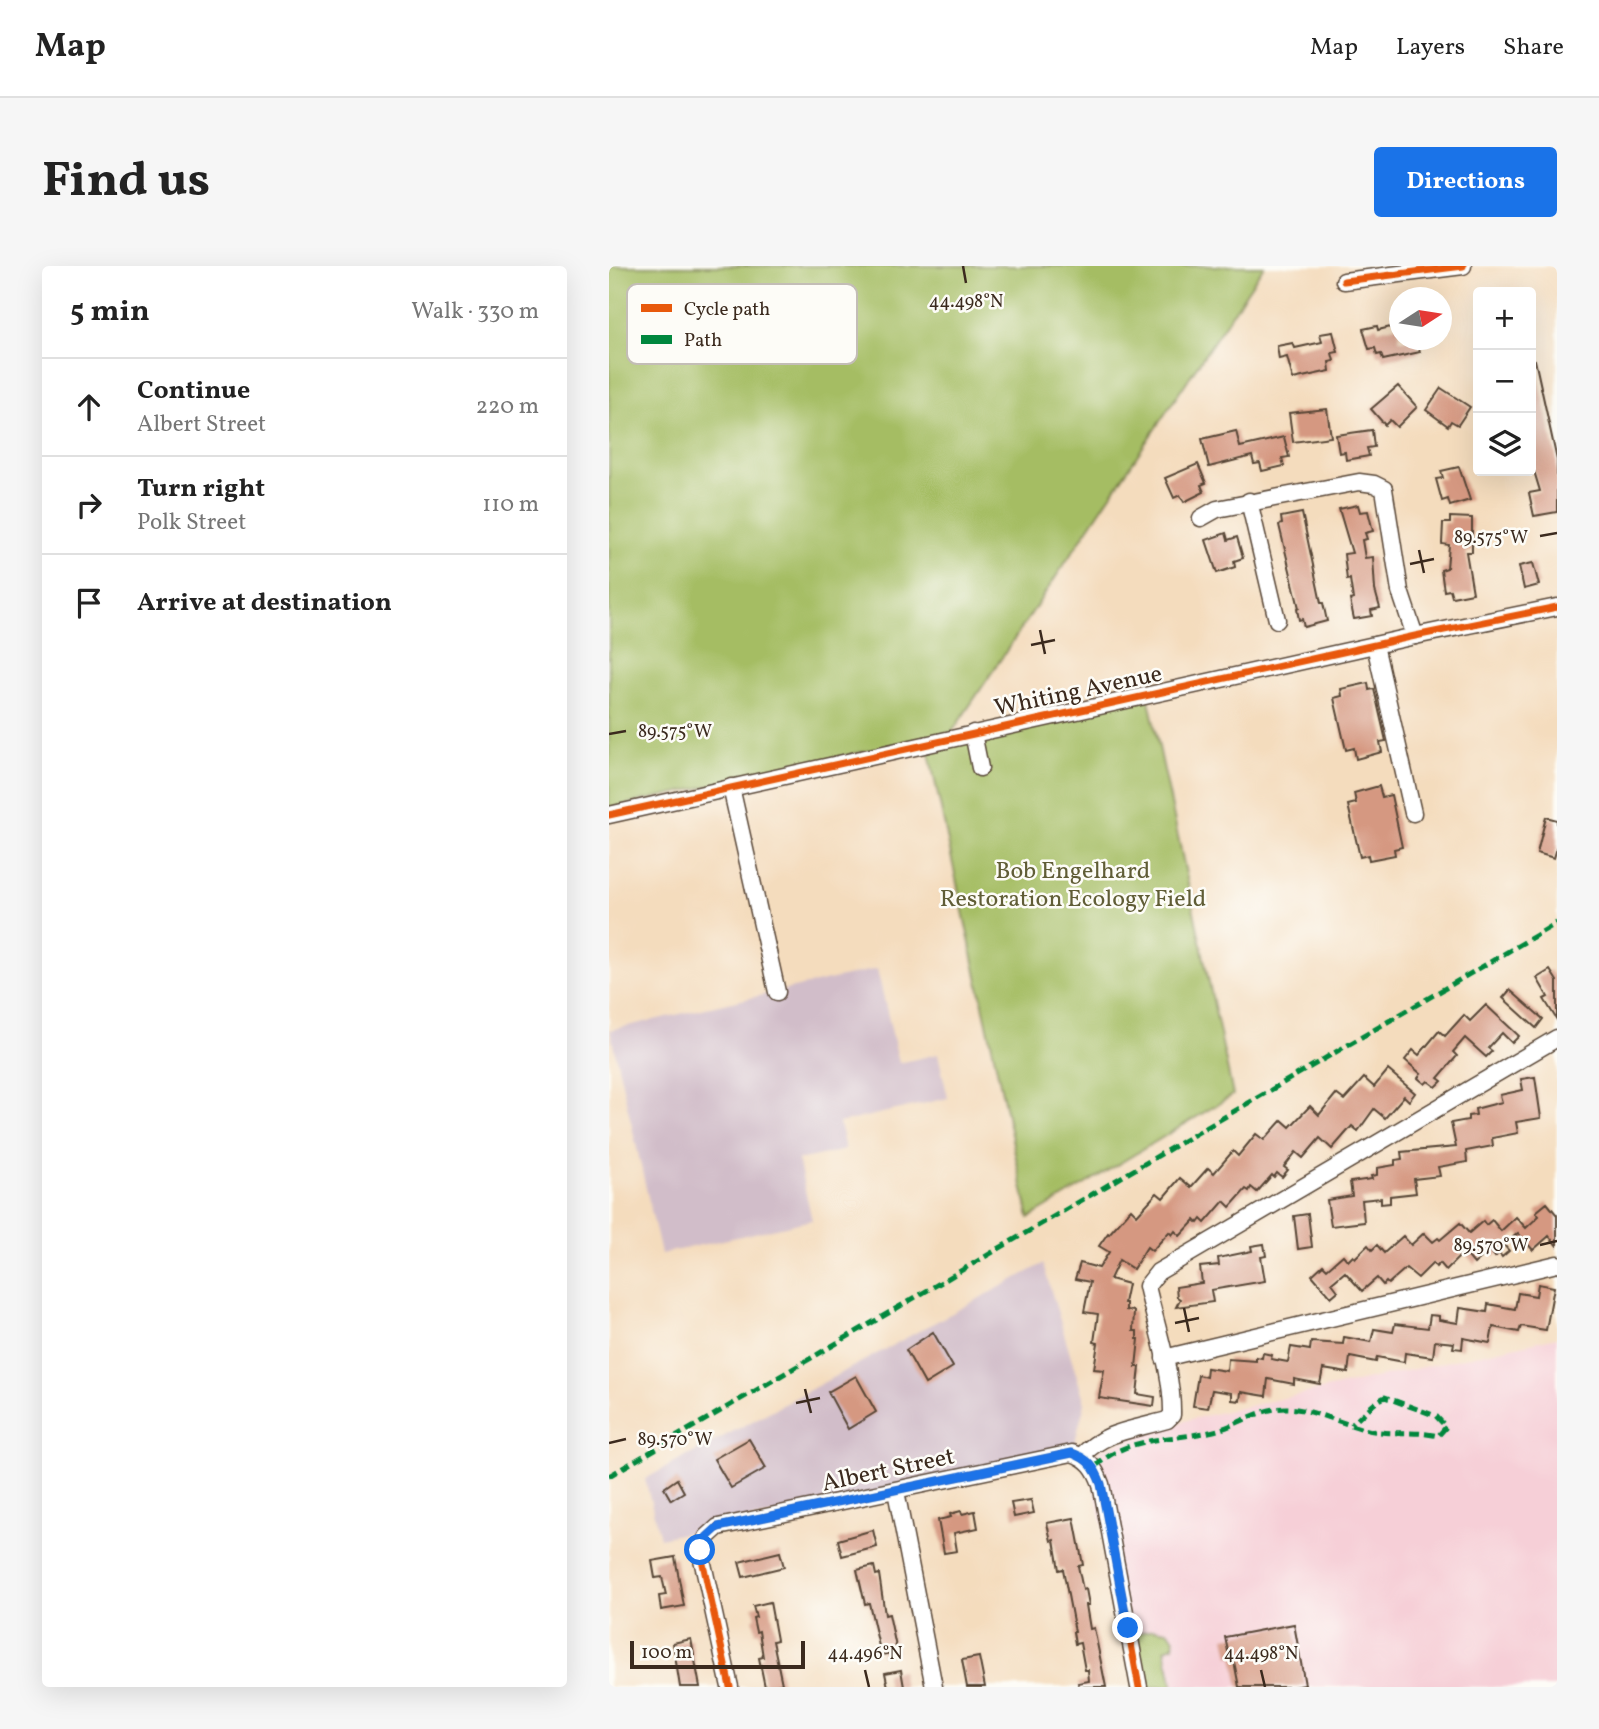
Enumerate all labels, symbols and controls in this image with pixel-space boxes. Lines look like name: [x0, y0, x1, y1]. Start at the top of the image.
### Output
text: Map: [35, 25, 106, 71]
text: Map: [1310, 31, 1358, 65]
text: Layers: [1396, 31, 1465, 65]
text: Share: [1503, 31, 1564, 65]
button: Directions: [1374, 147, 1557, 217]
text: Find us: [42, 148, 210, 217]
legend: [627, 284, 857, 364]
north arrow: [1389, 287, 1452, 350]
map controls: [1473, 287, 1536, 476]
button: +: [1473, 287, 1536, 350]
text: 44.498°N: [929, 290, 1003, 315]
text: 5 min: [70, 291, 150, 333]
text: Walk · 330 m: [411, 296, 539, 328]
text: Cycle path: [684, 297, 770, 323]
text: Path: [684, 328, 722, 354]
button: −: [1473, 350, 1536, 413]
text: Continue: [137, 373, 250, 409]
icon: ahead: [70, 388, 108, 426]
text: 220 m: [476, 391, 539, 423]
text: Albert Street: [137, 409, 266, 441]
button: layers: [1473, 413, 1536, 476]
text: Turn right: [137, 471, 265, 507]
icon: right: [70, 486, 108, 524]
text: 110 m: [482, 489, 539, 521]
text: Polk Street: [137, 507, 246, 539]
text: 89.575°W: [1454, 526, 1528, 551]
icon: arrive: [70, 584, 108, 622]
text: Arrive at destination: [137, 585, 392, 621]
street label: Whiting Avenue: [991, 658, 1166, 726]
text: 89.575°W: [638, 720, 712, 745]
park label: Bob Engelhard Restoration Ecology Field: [940, 855, 1206, 917]
text: 89.570°W: [1453, 1234, 1529, 1259]
text: 89.570°W: [637, 1428, 713, 1453]
street label: Albert Street: [819, 1440, 958, 1502]
route start: [684, 1534, 715, 1565]
route end: [1112, 1612, 1143, 1643]
scale bar: [630, 1638, 805, 1670]
text: 100 m: [641, 1640, 692, 1666]
text: 44.496°N: [827, 1642, 903, 1667]
text: 44.498°N: [1224, 1642, 1298, 1667]

